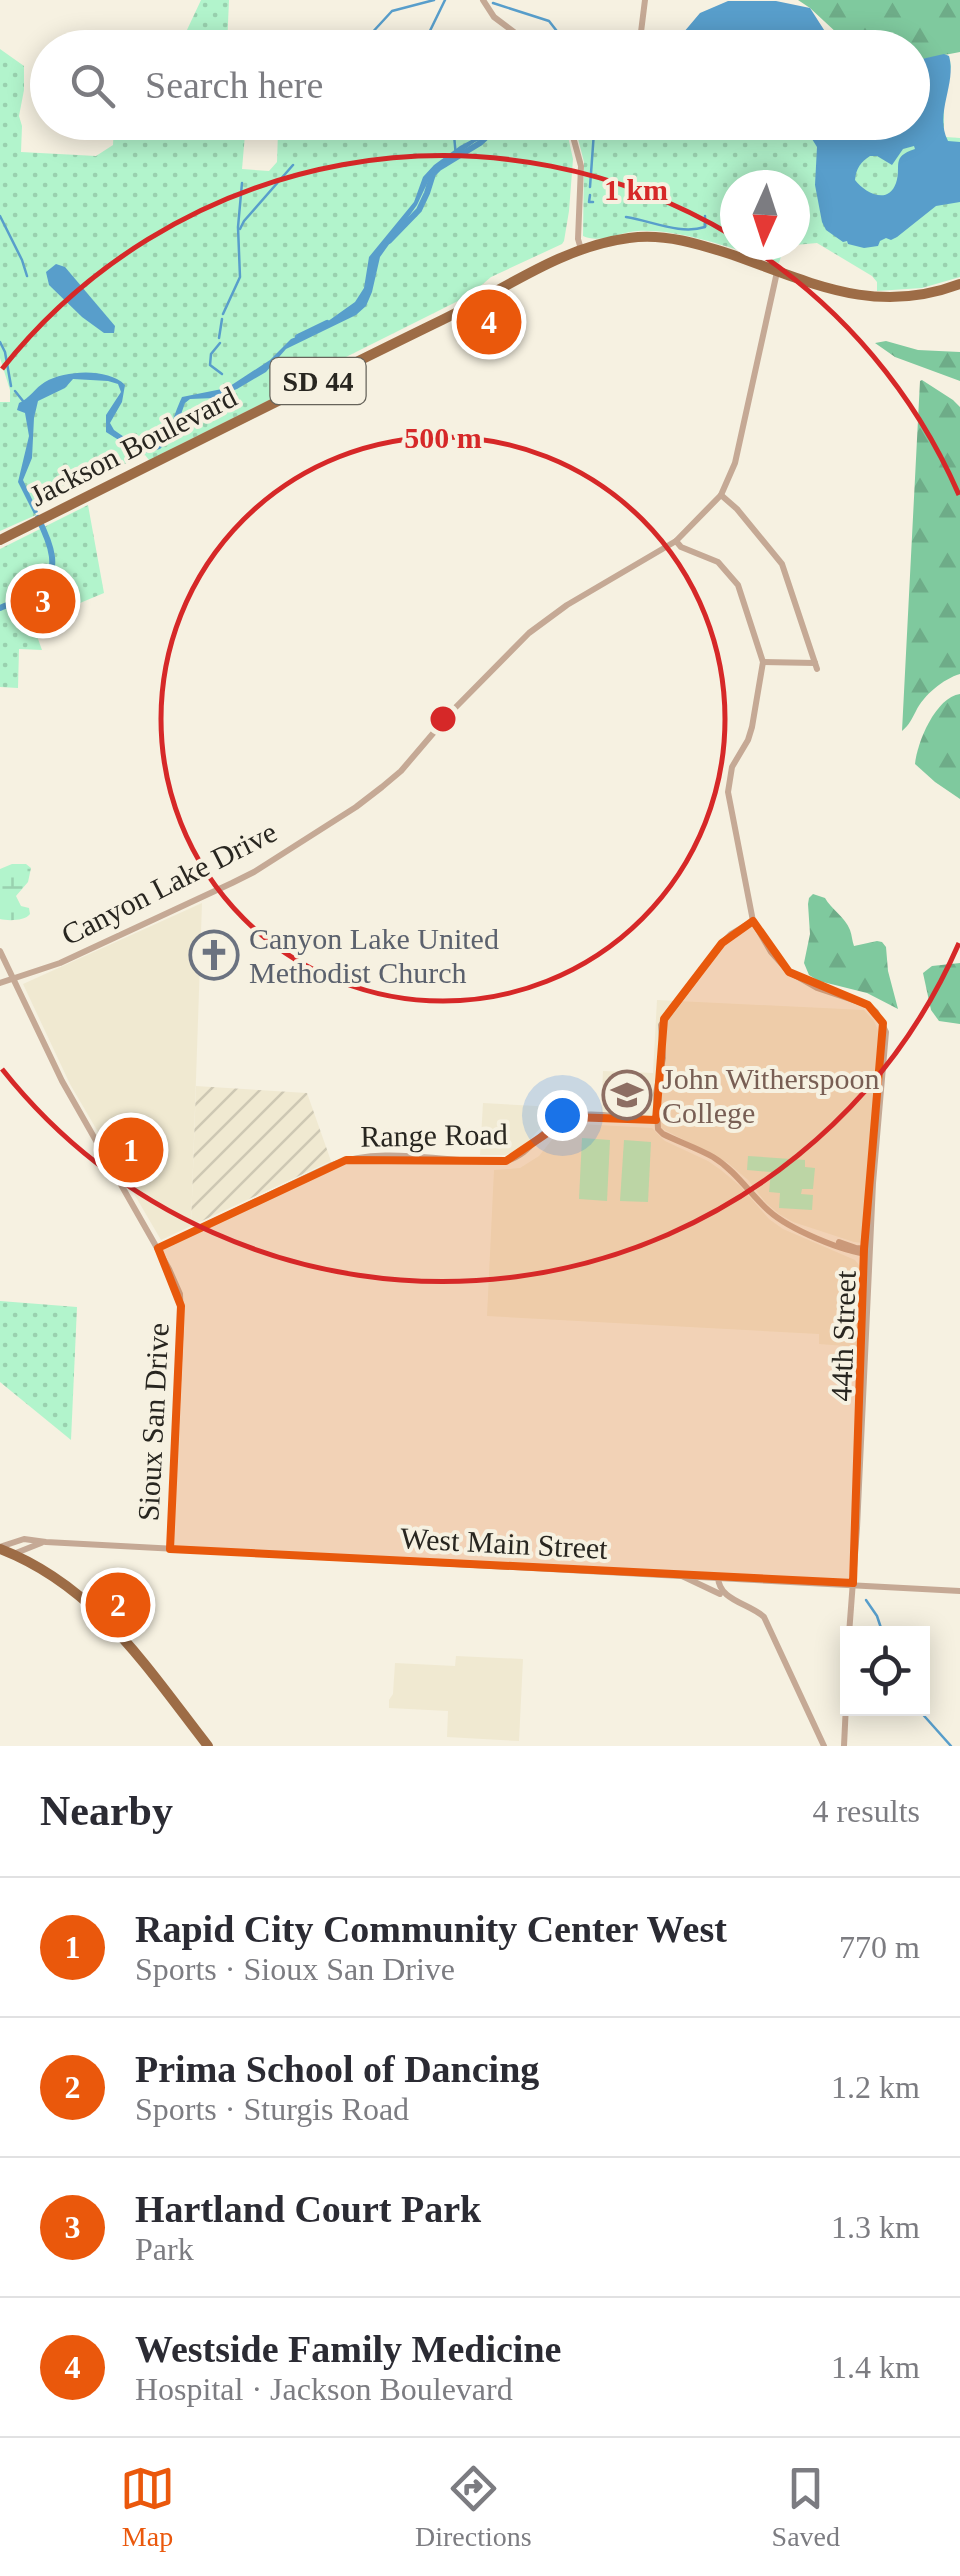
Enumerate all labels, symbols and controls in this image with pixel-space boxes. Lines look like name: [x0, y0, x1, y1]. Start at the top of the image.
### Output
search box: [30, 30, 930, 140]
icon: search: [65, 58, 120, 113]
text: Search here: [145, 64, 323, 106]
north arrow: [720, 170, 810, 260]
text: 1 km: [604, 173, 668, 206]
pin: 4: [456, 284, 522, 360]
road number: SD 44: [270, 358, 366, 404]
street label: Jackson Boulevard: [24, 380, 242, 512]
text: 500 m: [404, 421, 482, 454]
pin: 3: [10, 564, 76, 638]
centre of rings: [425, 701, 461, 737]
street label: Canyon Lake Drive: [56, 815, 282, 951]
place label: Canyon Lake United Methodist Church: [249, 922, 499, 989]
church icon: Canyon Lake United Methodist Church: [188, 929, 240, 981]
place label: John Witherspoon College: [662, 1062, 879, 1129]
school or university icon: John Witherspoon College: [601, 1069, 653, 1121]
your location: [537, 1090, 588, 1141]
pin: 1: [98, 1112, 164, 1188]
street label: Range Road: [360, 1117, 508, 1153]
street label: 44th Street: [824, 1269, 862, 1402]
street label: Sioux San Drive: [131, 1322, 175, 1522]
street label: West Main Street: [400, 1521, 609, 1565]
pin: 2: [86, 1568, 150, 1642]
map controls: [840, 1626, 930, 1716]
button: locate: [840, 1626, 930, 1716]
text: Nearby: [40, 1788, 173, 1834]
text: 4 results: [812, 1793, 920, 1829]
text: Rapid City Community Center West: [135, 1908, 727, 1950]
text: 1: [65, 1929, 81, 1965]
text: 770 m: [839, 1929, 920, 1965]
text: Sports · Sioux San Drive: [135, 1951, 455, 1987]
text: Prima School of Dancing: [135, 2048, 539, 2090]
text: 2: [65, 2069, 81, 2105]
text: 1.2 km: [831, 2069, 920, 2105]
text: Sports · Sturgis Road: [135, 2091, 409, 2127]
text: Hartland Court Park: [135, 2188, 481, 2230]
text: 3: [65, 2209, 81, 2245]
text: 1.3 km: [831, 2209, 920, 2245]
text: Park: [135, 2231, 194, 2267]
text: Westside Family Medicine: [135, 2328, 561, 2370]
text: 4: [65, 2349, 81, 2385]
text: 1.4 km: [831, 2349, 920, 2385]
text: Hospital · Jackson Boulevard: [135, 2371, 513, 2407]
tab: Map: [120, 2461, 175, 2553]
tab: Directions: [415, 2461, 532, 2553]
tab: Saved: [772, 2461, 840, 2553]

